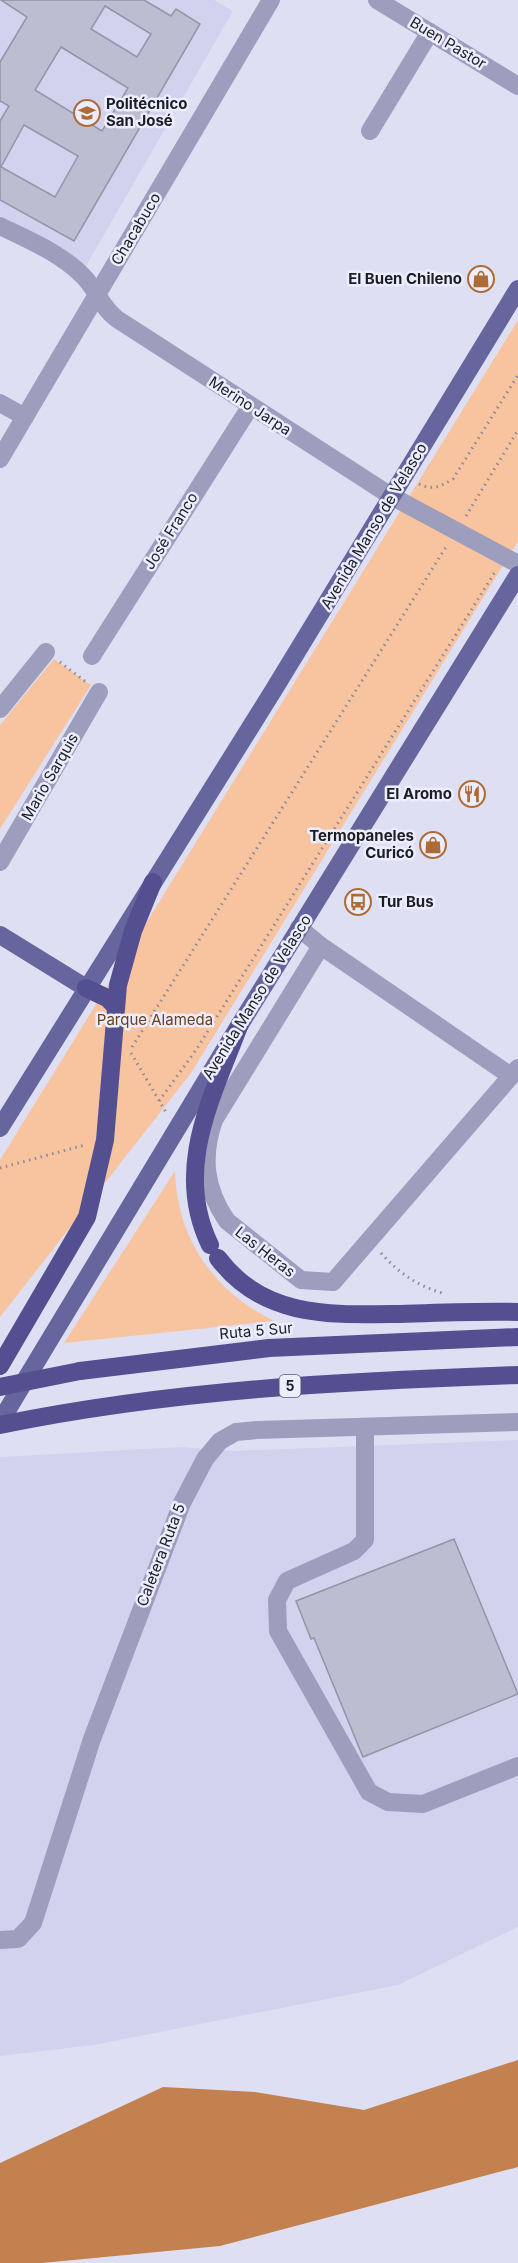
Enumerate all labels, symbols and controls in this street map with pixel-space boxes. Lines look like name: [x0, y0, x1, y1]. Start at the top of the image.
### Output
street label: Buen Pastor: [407, 12, 490, 73]
place label: Politécnico San José: [106, 94, 187, 130]
school or university icon: Politécnico San José: [72, 98, 102, 128]
street label: Chacabuco: [107, 189, 165, 268]
shop icon: El Buen Chileno: [466, 264, 496, 294]
place label: El Buen Chileno: [348, 269, 462, 288]
street label: Merino Jarpa: [205, 372, 295, 439]
street label: Avenida Manso de Velasco: [316, 439, 431, 612]
street label: José Franco: [139, 489, 202, 573]
street label: Mario Sarquis: [17, 730, 82, 824]
restaurant icon: El Aromo: [457, 779, 487, 809]
place label: El Aromo: [386, 784, 452, 803]
place label: Termopaneles Curicó: [309, 826, 414, 862]
shop icon: Termopaneles Curicó: [418, 830, 448, 860]
bus stop icon: Tur Bus: [343, 887, 373, 917]
place label: Tur Bus: [378, 892, 434, 911]
street label: Avenida Manso de Velasco: [198, 911, 315, 1083]
park label: Parque Alameda: [97, 1010, 213, 1029]
street label: Las Heras: [232, 1222, 299, 1281]
street label: Ruta 5 Sur: [218, 1318, 294, 1343]
road number: 5: [280, 1375, 300, 1397]
street label: Caletera Ruta 5: [132, 1501, 189, 1609]

